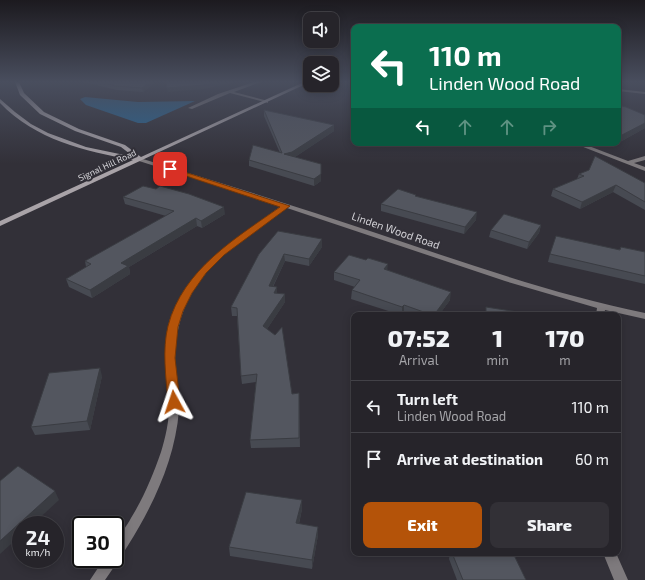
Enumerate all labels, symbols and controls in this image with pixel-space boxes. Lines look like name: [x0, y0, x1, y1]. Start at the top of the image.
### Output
map controls: [303, 12, 339, 92]
button: sound: [303, 12, 339, 48]
text: 110 m: [429, 38, 502, 72]
icon: left: [363, 40, 415, 92]
button: layers: [303, 56, 339, 92]
text: Linden Wood Road: [429, 72, 580, 94]
icon: left: [412, 116, 434, 138]
icon: ahead: [454, 116, 476, 138]
icon: ahead: [496, 116, 518, 138]
icon: right: [538, 116, 560, 138]
street label: Signal Hill Road: [76, 147, 138, 183]
pin: [153, 152, 187, 186]
icon: arrive: [159, 158, 181, 180]
street label: Linden Wood Road: [350, 209, 442, 251]
text: 07:52: [388, 323, 450, 352]
text: 1: [492, 323, 503, 352]
text: 170: [545, 323, 584, 352]
text: Arrival: [399, 352, 439, 368]
text: min: [487, 352, 509, 368]
text: m: [559, 352, 571, 368]
position arrow: [153, 381, 195, 423]
text: Turn left: [397, 390, 458, 408]
icon: left: [363, 396, 385, 418]
text: 110 m: [572, 398, 609, 416]
text: Linden Wood Road: [397, 408, 506, 424]
icon: arrive: [363, 448, 385, 470]
text: Arrive at destination: [397, 450, 543, 468]
text: 60 m: [575, 450, 609, 468]
button: Exit: [363, 502, 482, 548]
button: Share: [490, 502, 609, 548]
speed limit sign: 30: [72, 516, 124, 568]
text: 24: [26, 525, 50, 549]
text: km/h: [26, 546, 50, 558]

